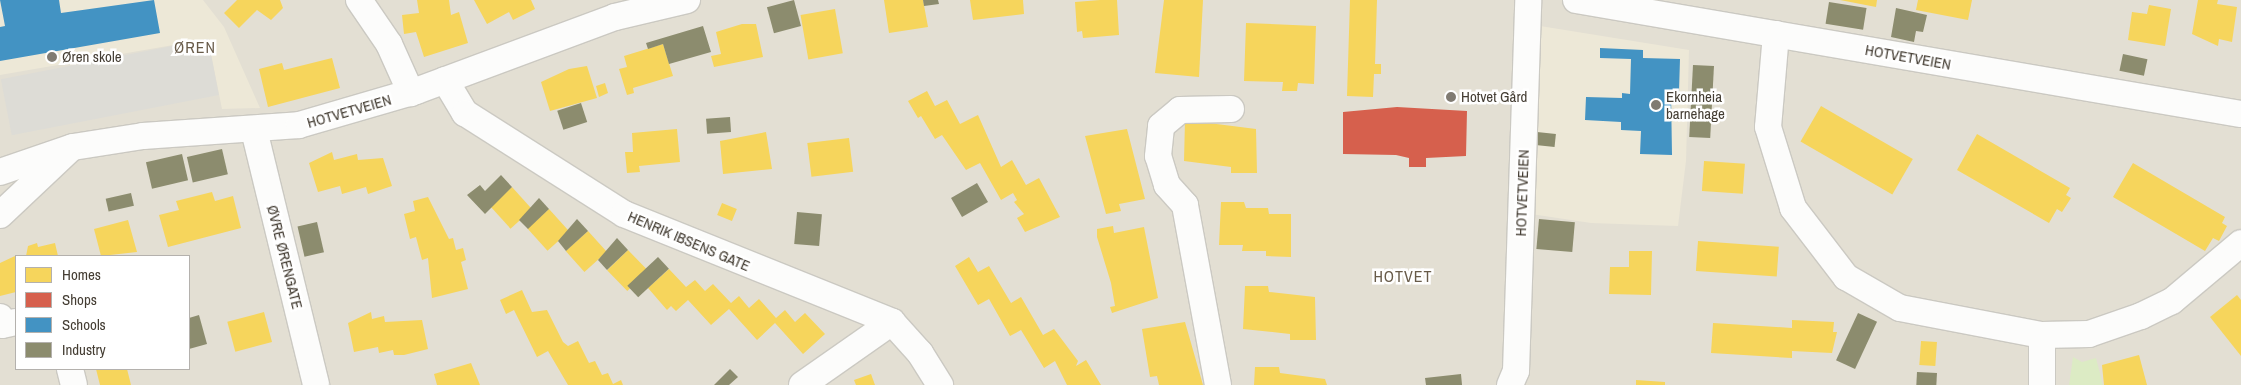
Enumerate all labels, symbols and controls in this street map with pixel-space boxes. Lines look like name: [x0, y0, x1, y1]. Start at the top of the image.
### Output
district label: ØREN: [174, 37, 216, 57]
street label: HOTVETVEIEN: [1864, 41, 1952, 73]
place label: Øren skole: [62, 48, 121, 66]
marker: Øren skole: [46, 51, 58, 63]
place label: Ekornheia barnehage: [1666, 87, 1725, 122]
place label: Hotvet Gård: [1461, 88, 1527, 106]
street label: HOTVETVEIEN: [305, 90, 393, 132]
marker: Hotvet Gård: [1445, 91, 1457, 103]
marker: Ekornheia barnehage: [1650, 99, 1662, 111]
street label: HOTVETVEIEN: [1511, 149, 1533, 237]
street label: ØVRE ØRENGATE: [263, 203, 307, 311]
street label: HENRIK IBSENS GATE: [625, 207, 753, 275]
legend: [15, 255, 190, 370]
text: Homes: [62, 264, 101, 285]
district label: HOTVET: [1373, 266, 1433, 286]
text: Shops: [62, 289, 97, 310]
text: Schools: [62, 314, 106, 335]
text: Industry: [62, 339, 106, 360]

